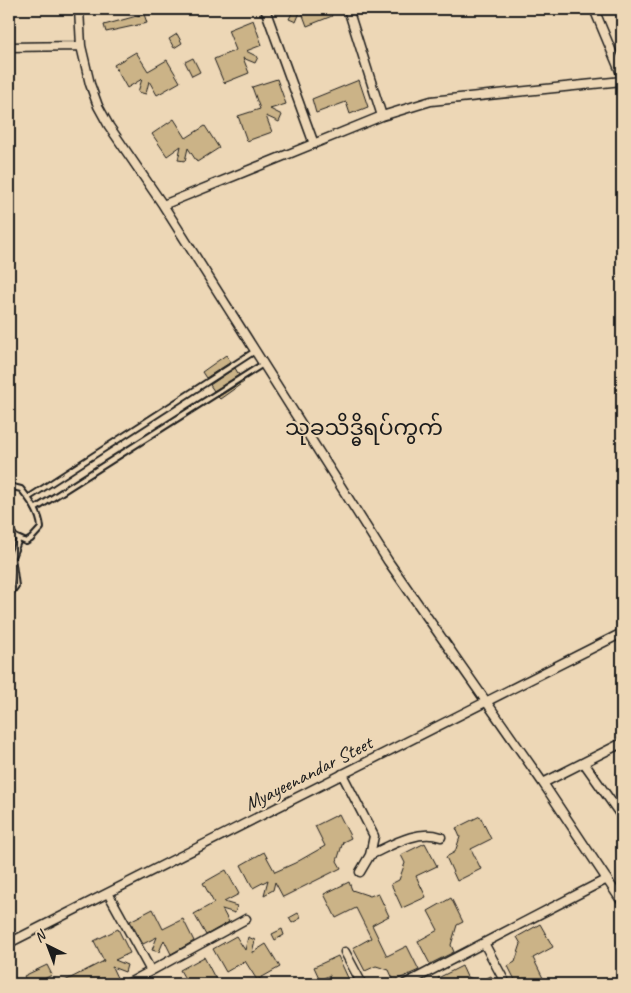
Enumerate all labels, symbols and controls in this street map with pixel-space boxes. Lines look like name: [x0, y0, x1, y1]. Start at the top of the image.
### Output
district label: သုခသိဒ္ဓိရပ်ကွက်: [285, 412, 443, 446]
street label: Myayeenandar Steet: [240, 729, 379, 816]
north arrow: [22, 920, 72, 970]
text: N: [31, 926, 50, 946]

